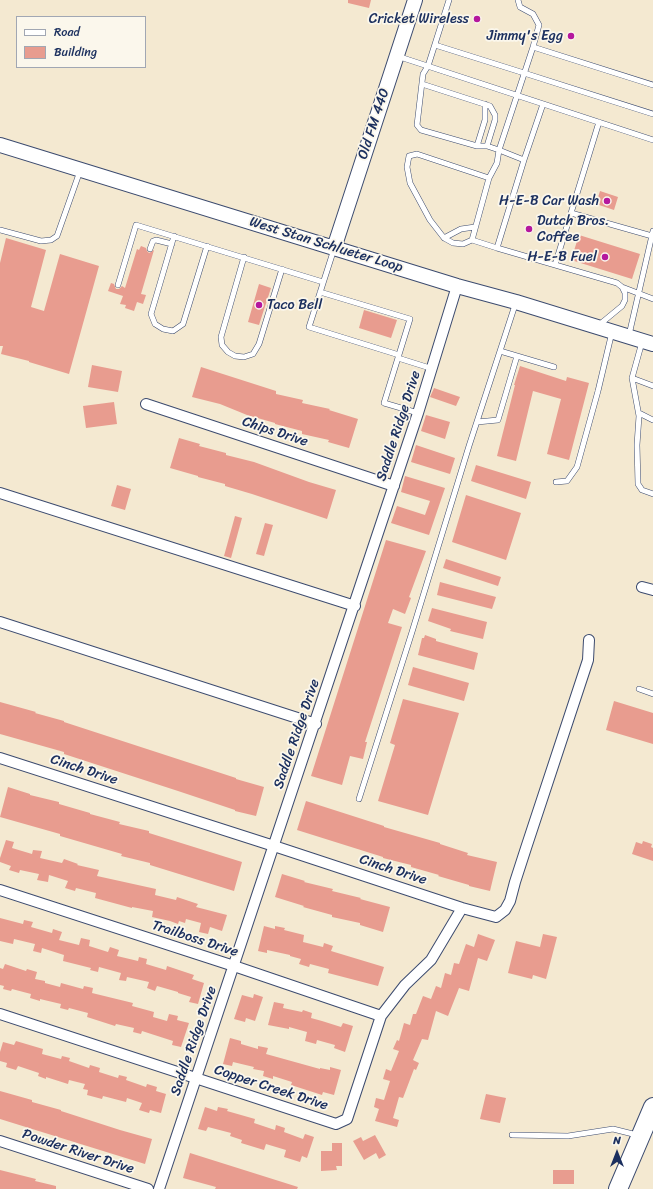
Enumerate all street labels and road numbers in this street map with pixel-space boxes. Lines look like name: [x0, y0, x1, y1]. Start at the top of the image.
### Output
street label: Old FM 440: [355, 86, 393, 162]
street label: West Stan Schlueter Loop: [247, 214, 405, 276]
street label: Saddle Ridge Drive: [373, 369, 425, 483]
street label: Chips Drive: [240, 413, 310, 451]
street label: Saddle Ridge Drive: [270, 677, 324, 791]
street label: Cinch Drive: [48, 751, 120, 789]
street label: Cinch Drive: [357, 851, 429, 889]
street label: Trailboss Drive: [150, 917, 240, 961]
street label: Saddle Ridge Drive: [167, 984, 221, 1098]
street label: Copper Creek Drive: [212, 1062, 330, 1114]
street label: Powder River Drive: [20, 1126, 136, 1178]

